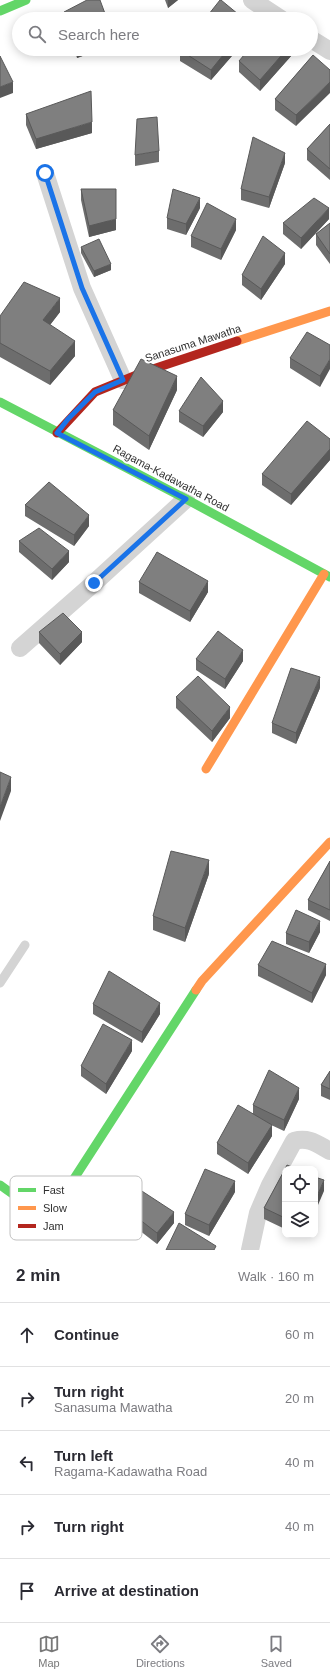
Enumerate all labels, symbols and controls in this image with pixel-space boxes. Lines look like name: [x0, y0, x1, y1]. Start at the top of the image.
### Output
search box: [12, 12, 318, 56]
icon: search: [26, 23, 48, 45]
text: Search here: [58, 26, 140, 43]
route start: [36, 164, 54, 182]
street label: Sanasuma Mawatha: [143, 322, 243, 364]
street label: Ragama-Kadawatha Road: [111, 442, 231, 514]
route end: [85, 574, 103, 592]
map controls: [282, 1166, 318, 1238]
button: locate: [282, 1166, 318, 1202]
legend: [10, 1176, 142, 1240]
text: Fast: [43, 1184, 64, 1196]
text: Slow: [43, 1202, 67, 1214]
button: layers: [282, 1202, 318, 1238]
text: Jam: [43, 1220, 64, 1232]
text: 2 min: [16, 1266, 60, 1285]
text: Walk · 160 m: [238, 1269, 314, 1284]
icon: ahead: [16, 1324, 38, 1346]
text: Continue: [54, 1326, 119, 1343]
text: 60 m: [285, 1327, 314, 1342]
text: Turn right: [54, 1383, 124, 1400]
icon: right: [16, 1388, 38, 1410]
text: 20 m: [285, 1391, 314, 1406]
text: Sanasuma Mawatha: [54, 1400, 173, 1415]
text: Turn left: [54, 1447, 113, 1464]
icon: left: [16, 1452, 38, 1474]
text: 40 m: [285, 1455, 314, 1470]
text: Ragama-Kadawatha Road: [54, 1464, 207, 1479]
icon: right: [16, 1516, 38, 1538]
text: Turn right: [54, 1518, 124, 1535]
text: 40 m: [285, 1519, 314, 1534]
icon: arrive: [16, 1580, 38, 1602]
text: Arrive at destination: [54, 1582, 199, 1599]
tab: Map: [38, 1633, 60, 1669]
tab: Directions: [136, 1633, 185, 1669]
tab: Saved: [261, 1633, 292, 1669]

